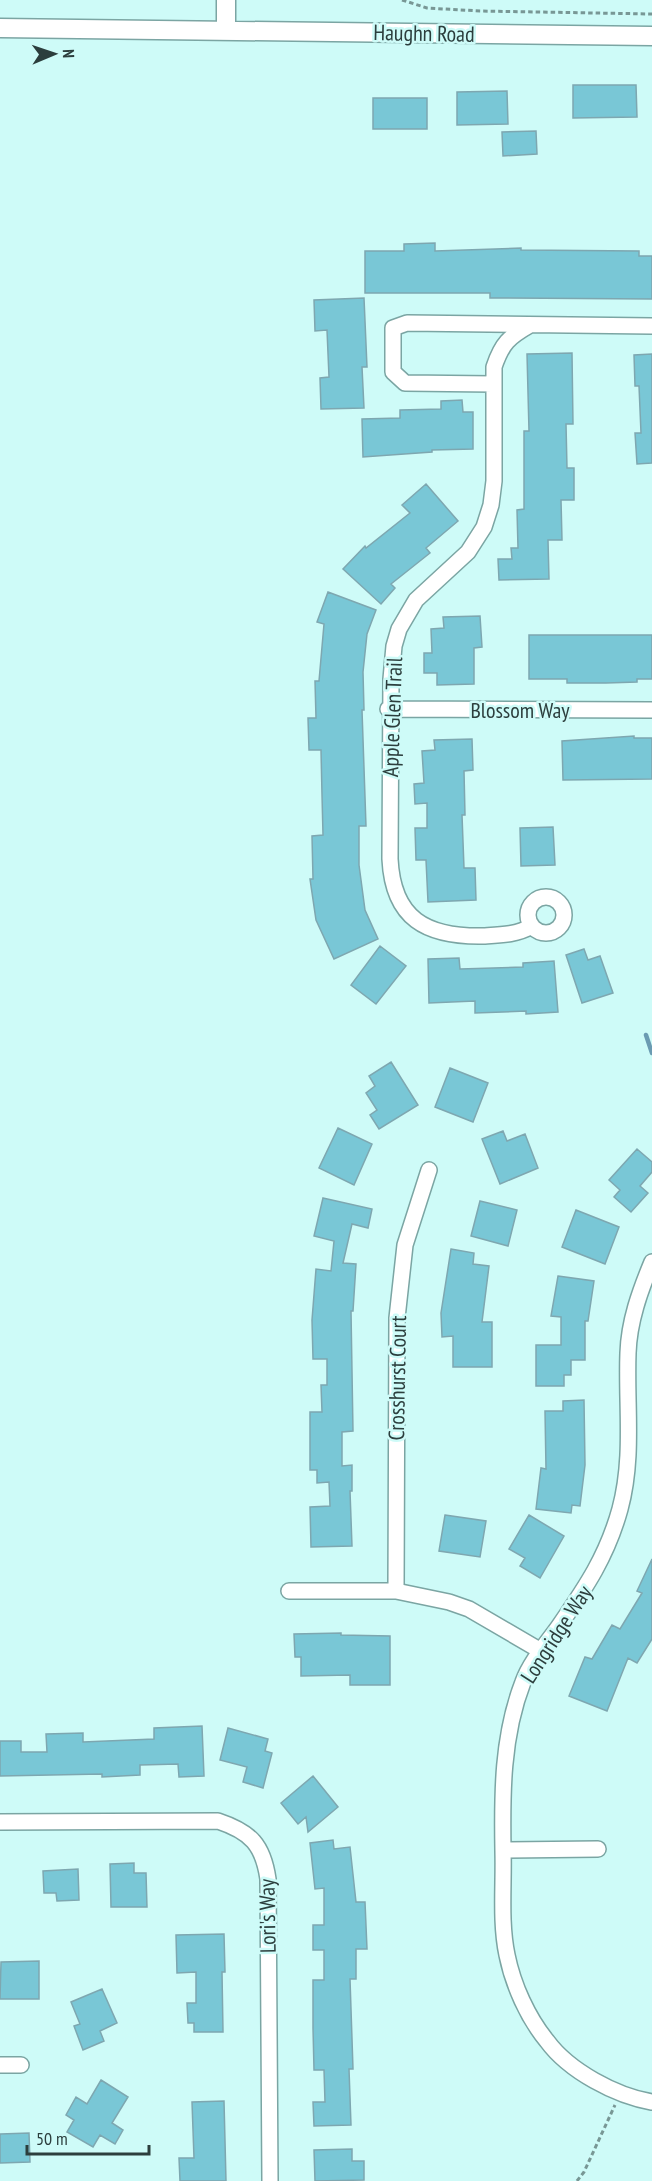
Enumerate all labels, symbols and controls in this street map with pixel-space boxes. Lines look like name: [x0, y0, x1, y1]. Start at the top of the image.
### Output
street label: Haughn Road: [373, 18, 475, 48]
north arrow: [24, 24, 84, 84]
text: N: [59, 49, 79, 58]
street label: Apple Glen Trail: [376, 656, 408, 777]
street label: Blossom Way: [470, 696, 570, 724]
street label: Crosshurst Court: [382, 1315, 412, 1441]
street label: Longridge Way: [514, 1579, 598, 1688]
street label: Lori's Way: [252, 1878, 282, 1953]
scale bar: [27, 2118, 148, 2156]
text: 50 m: [36, 2127, 68, 2150]

